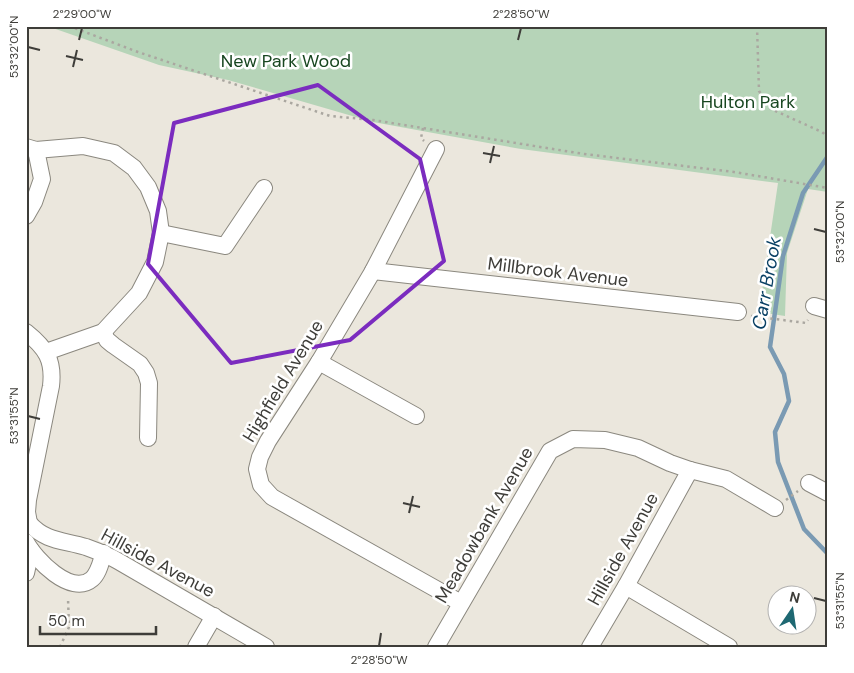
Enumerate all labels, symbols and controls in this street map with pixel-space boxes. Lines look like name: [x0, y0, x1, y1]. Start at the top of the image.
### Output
text: 2°29'00"W: [53, 6, 112, 22]
text: 2°28'50"W: [492, 6, 550, 22]
text: 53°32'00"N: [6, 16, 22, 78]
park label: New Park Wood: [221, 49, 351, 73]
park label: Hulton Park: [701, 90, 795, 114]
text: 53°32'00"N: [832, 201, 848, 263]
water label: Carr Brook: [746, 234, 787, 332]
street label: Millbrook Avenue: [486, 251, 630, 293]
street label: Highfield Avenue: [237, 315, 329, 447]
text: 53°31'55"N: [6, 388, 22, 444]
street label: Meadowbank Avenue: [429, 442, 539, 608]
street label: Hillside Avenue: [582, 488, 664, 610]
street label: Hillside Avenue: [97, 523, 219, 603]
text: 53°31'55"N: [832, 573, 848, 629]
north arrow: [766, 586, 816, 636]
text: N: [788, 587, 802, 607]
scale bar: [40, 603, 156, 635]
text: 50 m: [48, 611, 85, 631]
text: 2°28'50"W: [350, 652, 408, 668]

